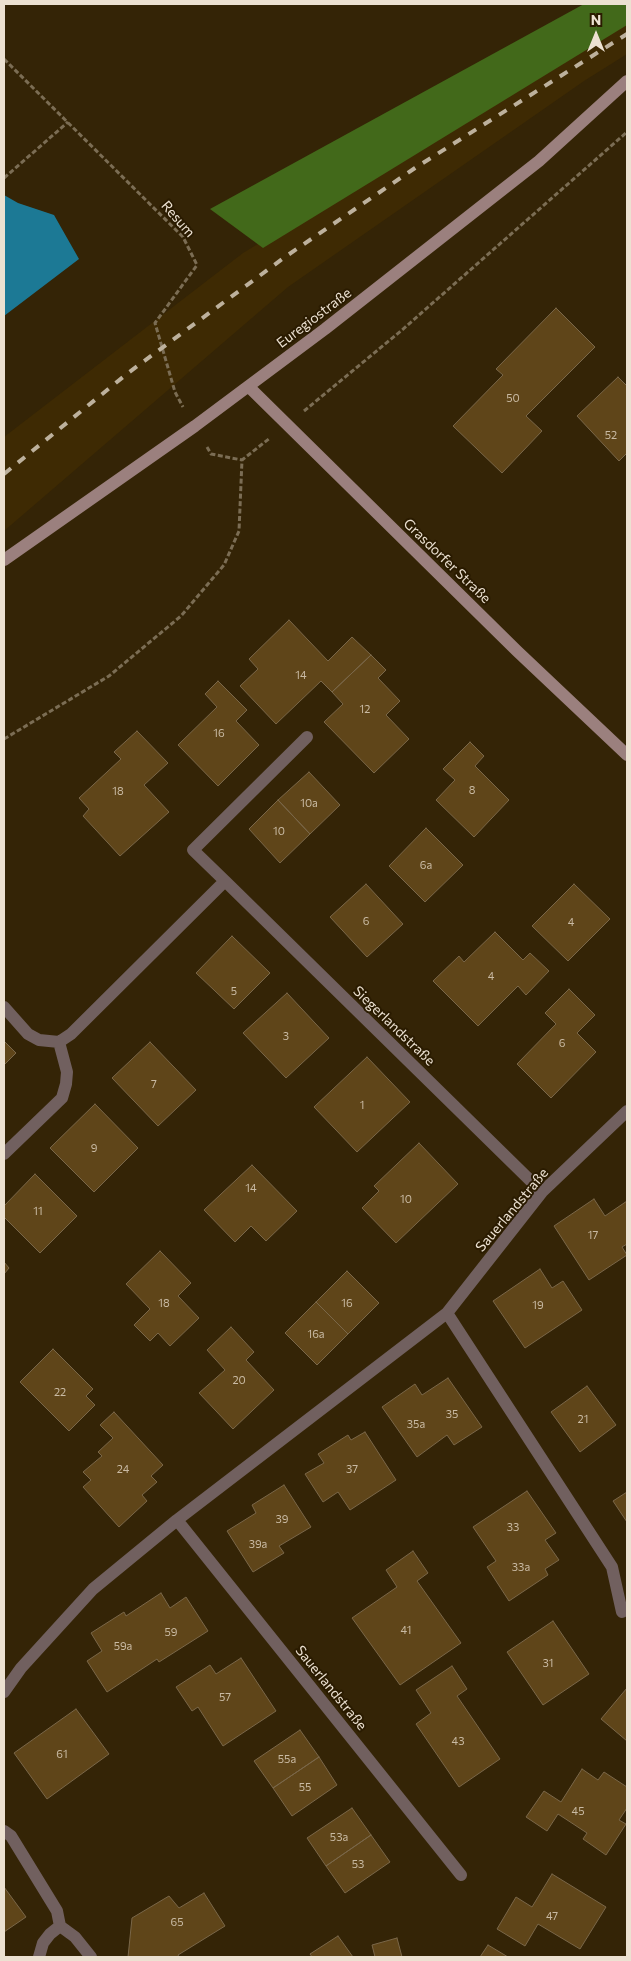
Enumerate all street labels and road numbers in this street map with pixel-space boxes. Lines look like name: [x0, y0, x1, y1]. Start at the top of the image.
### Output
street label: Resum: [158, 197, 198, 241]
street label: Euregiostraße: [273, 285, 355, 351]
street label: Grasdorfer Straße: [400, 515, 494, 607]
street label: Siegerlandstraße: [350, 983, 438, 1069]
street label: Sauerlandstraße: [472, 1165, 552, 1255]
street label: Sauerlandstraße: [292, 1642, 370, 1734]

